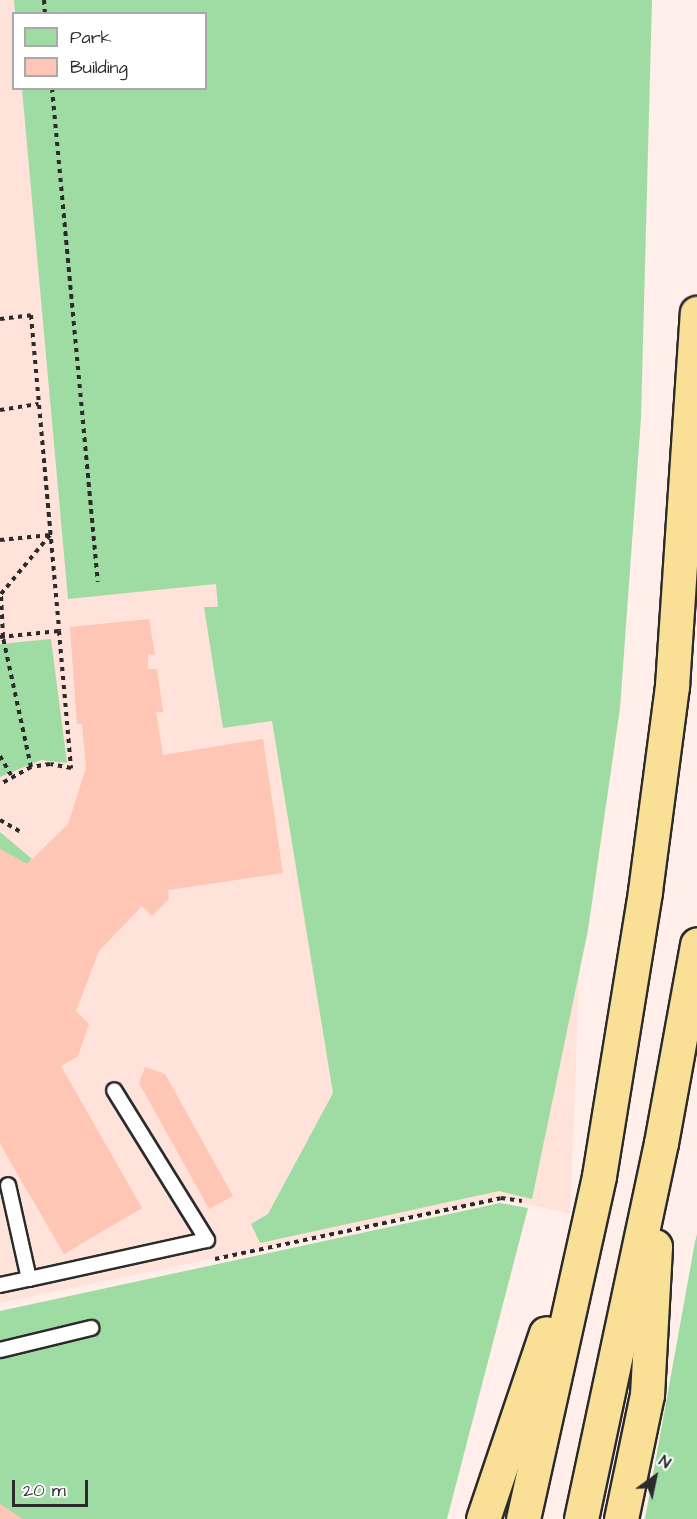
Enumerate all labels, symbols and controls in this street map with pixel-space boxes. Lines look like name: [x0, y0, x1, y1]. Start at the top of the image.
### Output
legend: [12, 12, 207, 90]
text: Park: [70, 25, 112, 50]
text: Building: [70, 55, 128, 80]
north arrow: [625, 1447, 685, 1507]
text: N: [655, 1450, 675, 1474]
scale bar: [15, 1468, 92, 1506]
text: 20 m: [23, 1478, 66, 1503]

